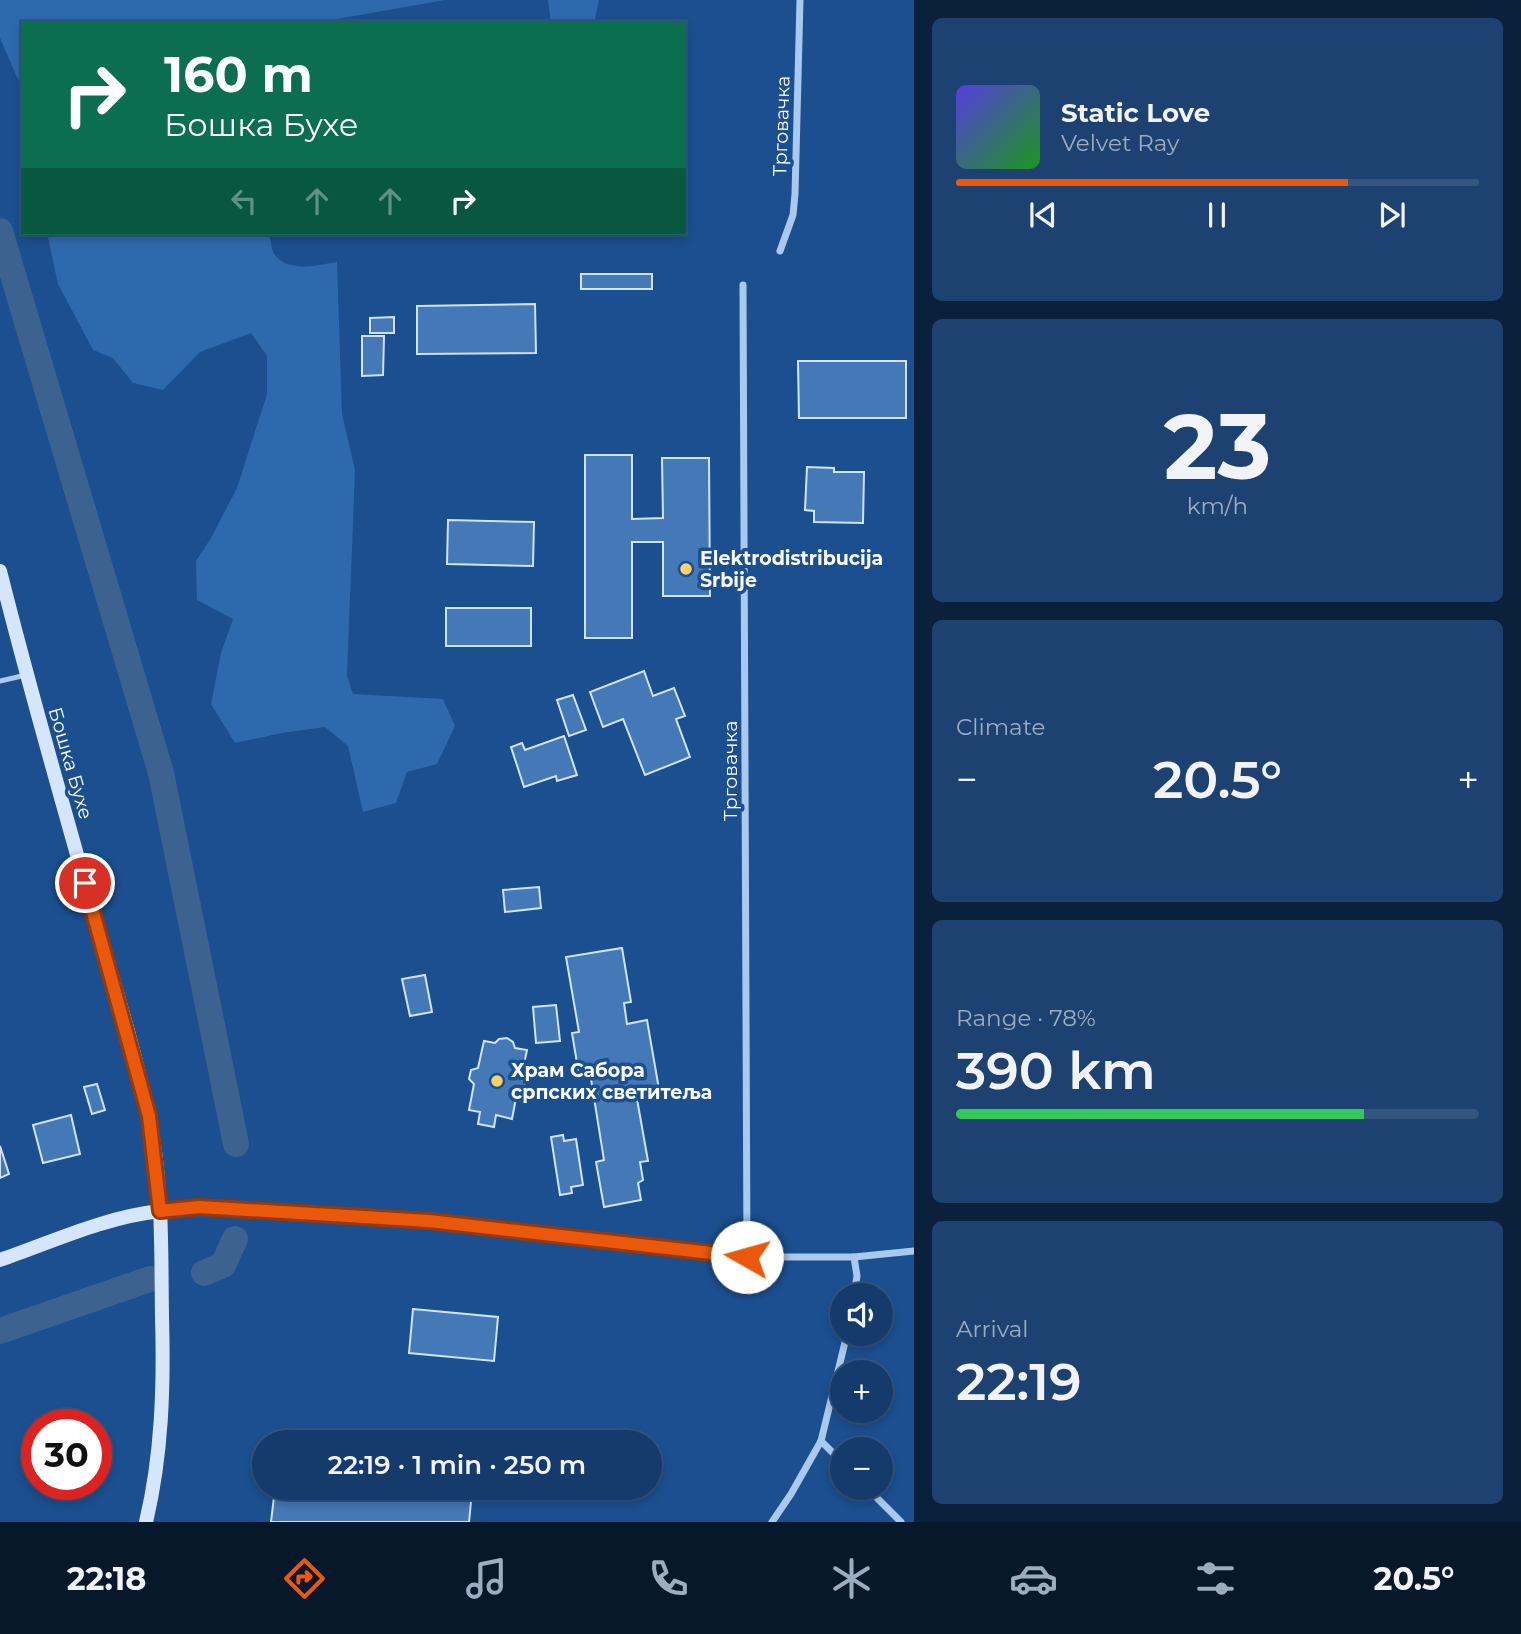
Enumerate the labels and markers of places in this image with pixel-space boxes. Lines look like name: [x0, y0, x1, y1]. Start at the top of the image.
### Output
place label: Elektrodistribucija Srbije: [700, 547, 883, 592]
marker: Elektrodistribucija Srbije: [678, 561, 694, 577]
pin: [55, 853, 115, 913]
place label: Храм Сабора српских светитеља: [511, 1059, 712, 1104]
marker: Храм Сабора српских светитеља: [489, 1073, 505, 1089]

